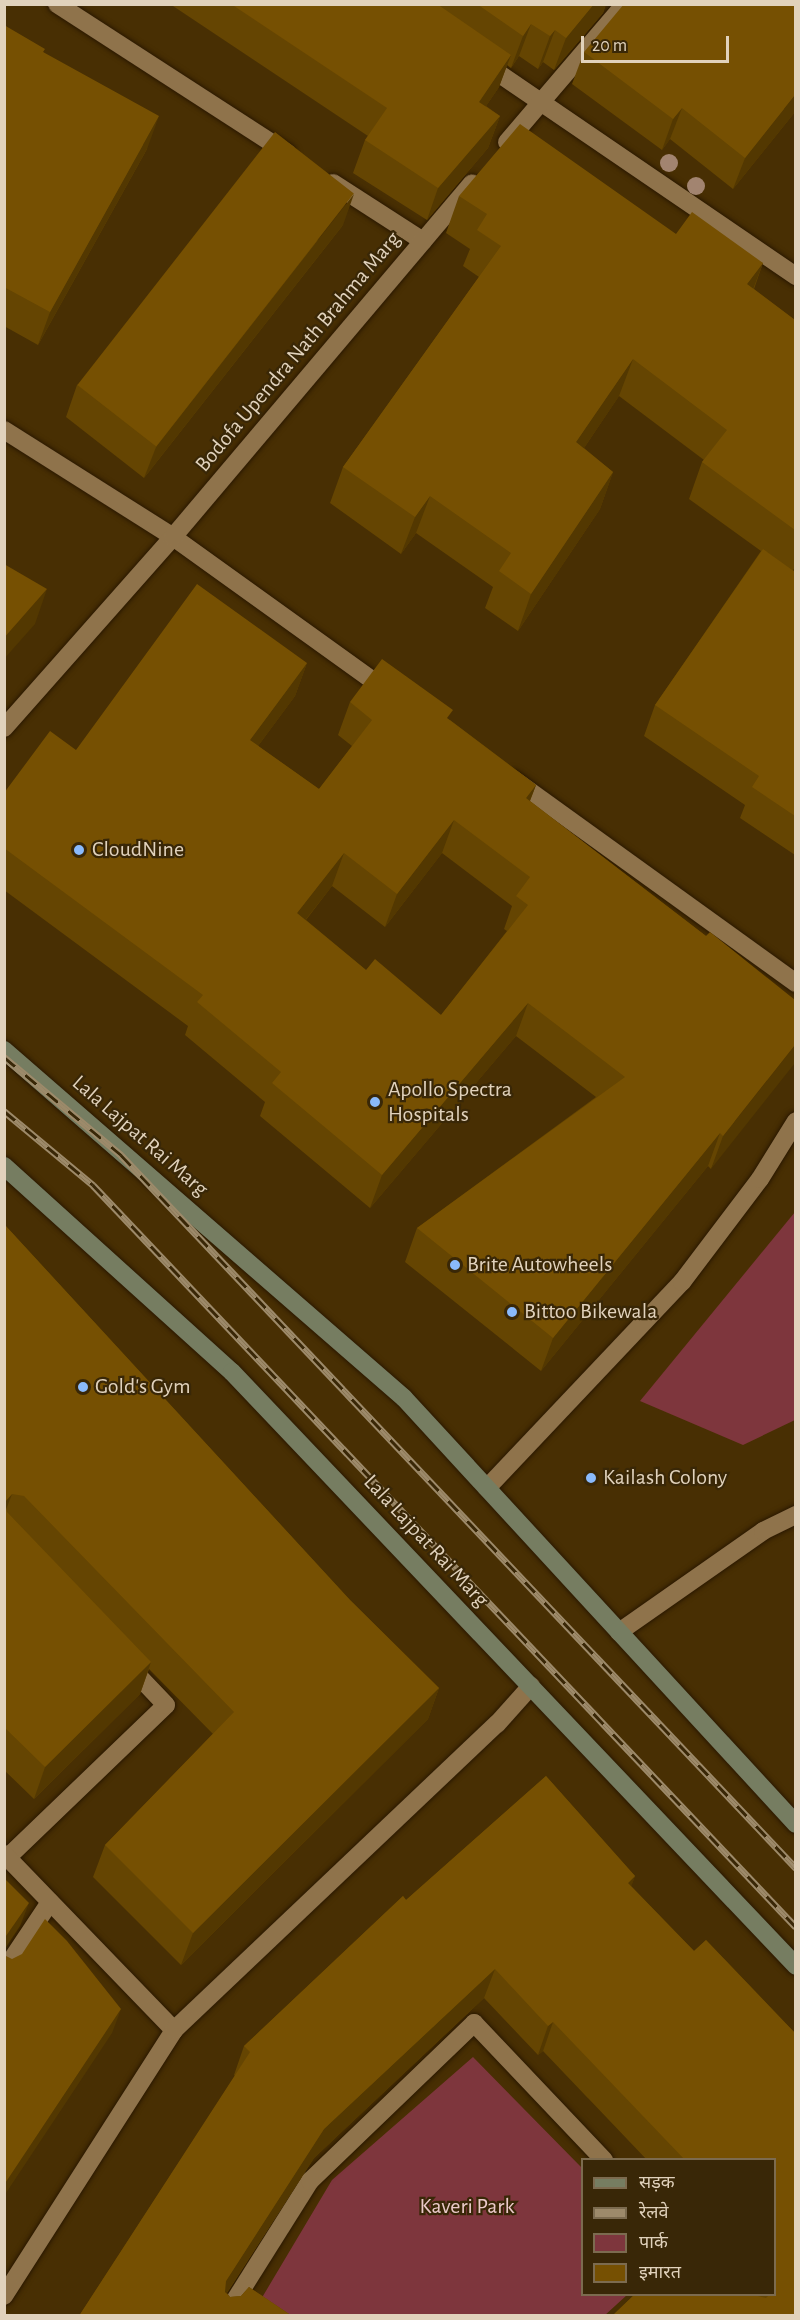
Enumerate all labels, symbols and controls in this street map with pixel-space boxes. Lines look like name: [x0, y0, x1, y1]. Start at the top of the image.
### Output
scale bar: [584, 24, 732, 62]
text: 20 m: [592, 37, 627, 55]
street label: Bodofa Upendra Nath Brahma Marg: [190, 227, 406, 477]
place label: CloudNine: [92, 837, 184, 863]
marker: CloudNine: [70, 841, 88, 859]
street label: Lala Lajpat Rai Marg: [67, 1070, 213, 1202]
place label: Apollo Spectra Hospitals: [388, 1076, 512, 1128]
marker: Apollo Spectra Hospitals: [366, 1093, 384, 1111]
place label: Brite Autowheels: [467, 1252, 612, 1278]
marker: Brite Autowheels: [448, 1258, 462, 1272]
place label: Bittoo Bikewala: [524, 1299, 657, 1325]
marker: Bittoo Bikewala: [505, 1305, 519, 1319]
place label: Gold's Gym: [95, 1374, 191, 1400]
marker: Gold's Gym: [76, 1380, 90, 1394]
place label: Kailash Colony: [603, 1465, 727, 1491]
street label: Lala Lajpat Rai Marg: [358, 1469, 494, 1613]
marker: Kailash Colony: [584, 1471, 598, 1485]
legend: [581, 2158, 776, 2296]
text: सड़क: [639, 2174, 675, 2192]
park label: Kaveri Park: [420, 2194, 514, 2220]
text: रेलवे: [639, 2204, 669, 2222]
text: पार्क: [639, 2234, 668, 2252]
text: इमारत: [639, 2264, 681, 2282]

